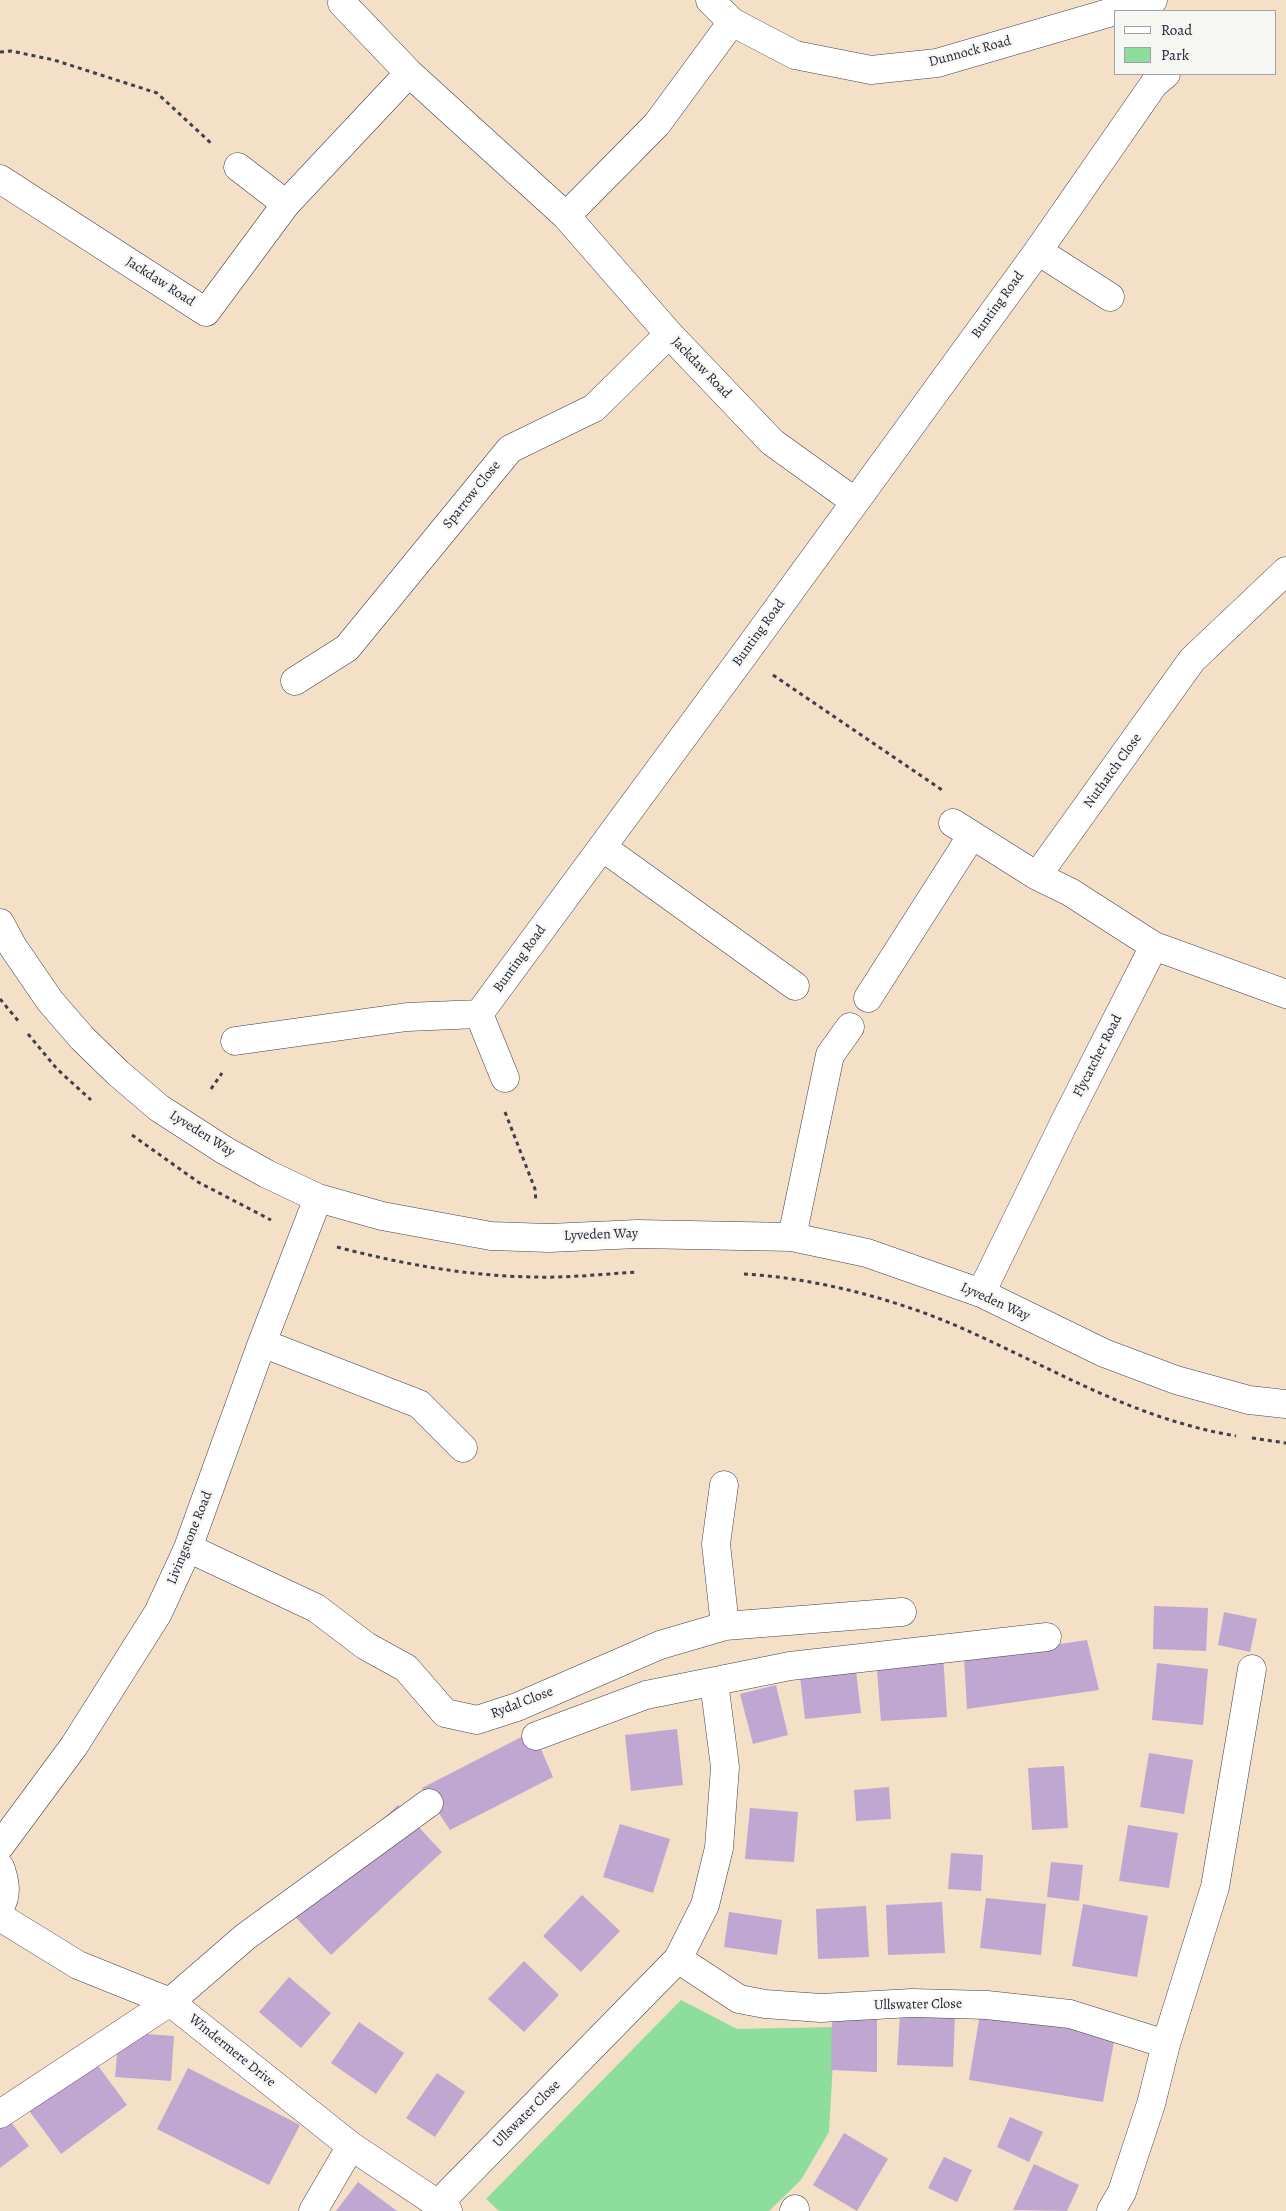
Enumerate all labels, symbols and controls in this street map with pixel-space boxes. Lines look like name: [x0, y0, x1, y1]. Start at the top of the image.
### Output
legend: [1114, 10, 1276, 75]
text: Road: [1161, 20, 1192, 40]
street label: Dunnock Road: [927, 33, 1013, 71]
text: Park: [1161, 45, 1189, 65]
street label: Jackdaw Road: [122, 253, 198, 311]
street label: Bunting Road: [968, 268, 1028, 342]
street label: Jackdaw Road: [668, 334, 734, 402]
street label: Sparrow Close: [440, 458, 504, 532]
street label: Bunting Road: [729, 596, 789, 670]
street label: Nuthatch Close: [1080, 730, 1146, 812]
street label: Bunting Road: [490, 922, 550, 996]
street label: Flycatcher Road: [1070, 1012, 1126, 1100]
street label: Lyveden Way: [166, 1107, 238, 1161]
street label: Lyveden Way: [564, 1225, 638, 1245]
street label: Lyveden Way: [958, 1279, 1032, 1325]
street label: Livingstone Road: [164, 1489, 216, 1587]
street label: Rydal Close: [488, 1683, 556, 1723]
street label: Ullswater Close: [874, 1996, 962, 2014]
street label: Windermere Drive: [185, 2011, 279, 2091]
street label: Ullswater Close: [490, 2077, 564, 2151]

